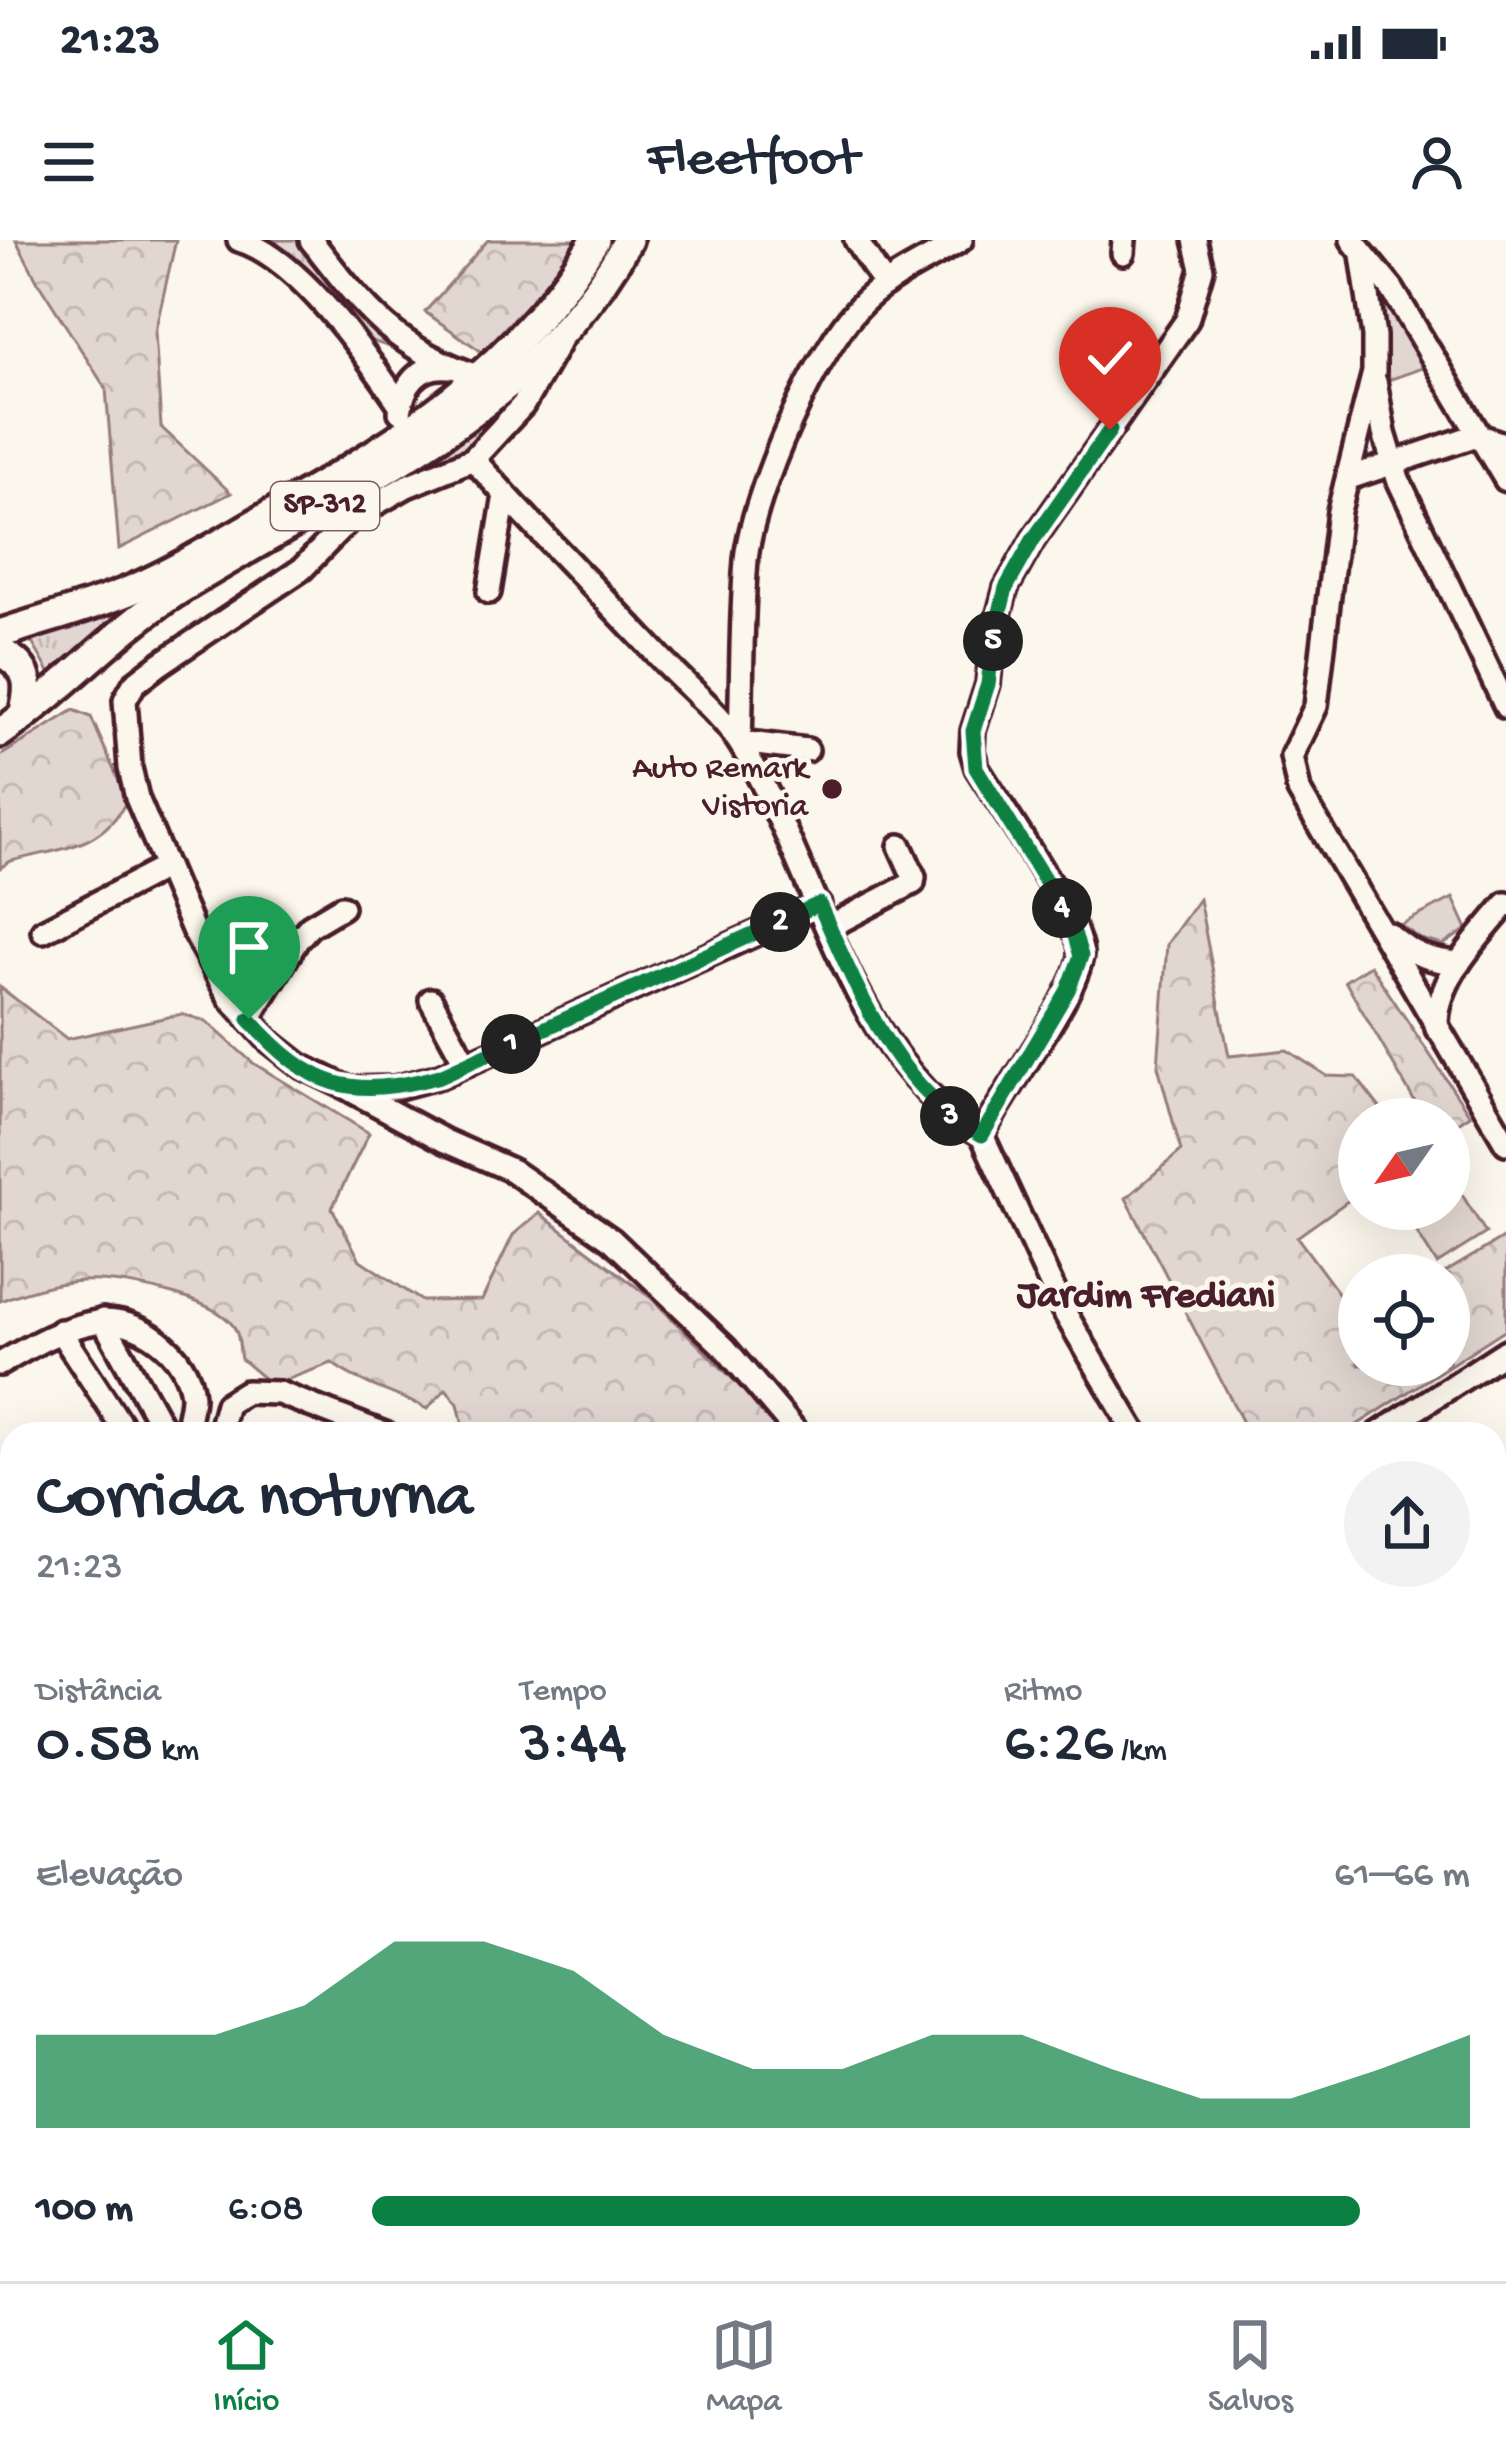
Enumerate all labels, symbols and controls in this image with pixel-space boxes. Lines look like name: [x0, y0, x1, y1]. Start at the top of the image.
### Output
text: 21:23: [60, 16, 160, 69]
icon: menu: [36, 129, 102, 195]
icon: person: [1404, 129, 1470, 195]
text: Fleetfoot: [647, 130, 859, 194]
pin: [1059, 307, 1161, 430]
icon: check: [1077, 325, 1143, 391]
road number: SP-312: [271, 482, 379, 530]
pin: 5: [963, 611, 1023, 671]
text: 5: [984, 622, 1002, 660]
place label: Auto Remark Vistoria: [632, 751, 811, 827]
marker: Auto Remark Vistoria: [819, 776, 845, 802]
pin: 4: [1032, 878, 1092, 938]
text: 4: [1054, 889, 1070, 927]
pin: 2: [750, 892, 810, 952]
pin: [198, 896, 300, 1019]
text: 2: [772, 903, 788, 941]
icon: arrive: [216, 914, 282, 980]
pin: 1: [481, 1014, 541, 1074]
text: 1: [504, 1025, 518, 1063]
pin: 3: [920, 1086, 980, 1146]
text: 3: [941, 1097, 959, 1135]
north arrow: [1338, 1098, 1470, 1230]
map controls: [1338, 1098, 1470, 1386]
button: locate: [1338, 1254, 1470, 1386]
district label: Jardim Frediani: [1016, 1275, 1275, 1321]
button: share: [1344, 1461, 1470, 1587]
text: Corrida noturna: [36, 1462, 473, 1540]
text: 21:23: [36, 1546, 122, 1592]
text: Distância: [36, 1674, 161, 1712]
text: Tempo: [520, 1674, 607, 1712]
text: Ritmo: [1004, 1674, 1082, 1712]
text: 0.58: [36, 1712, 153, 1782]
text: 3:44: [520, 1712, 627, 1782]
text: 6:26: [1004, 1712, 1113, 1782]
text: km: [153, 1733, 199, 1771]
text: /km: [1113, 1733, 1167, 1771]
text: Elevação: [36, 1854, 183, 1900]
text: 61–66 m: [1334, 1854, 1470, 1900]
text: 100 m: [36, 2188, 133, 2234]
text: 6:08: [228, 2188, 304, 2234]
tab: Início: [213, 2312, 279, 2422]
tab: Mapa: [706, 2312, 782, 2422]
tab: Salvos: [1208, 2312, 1293, 2422]

